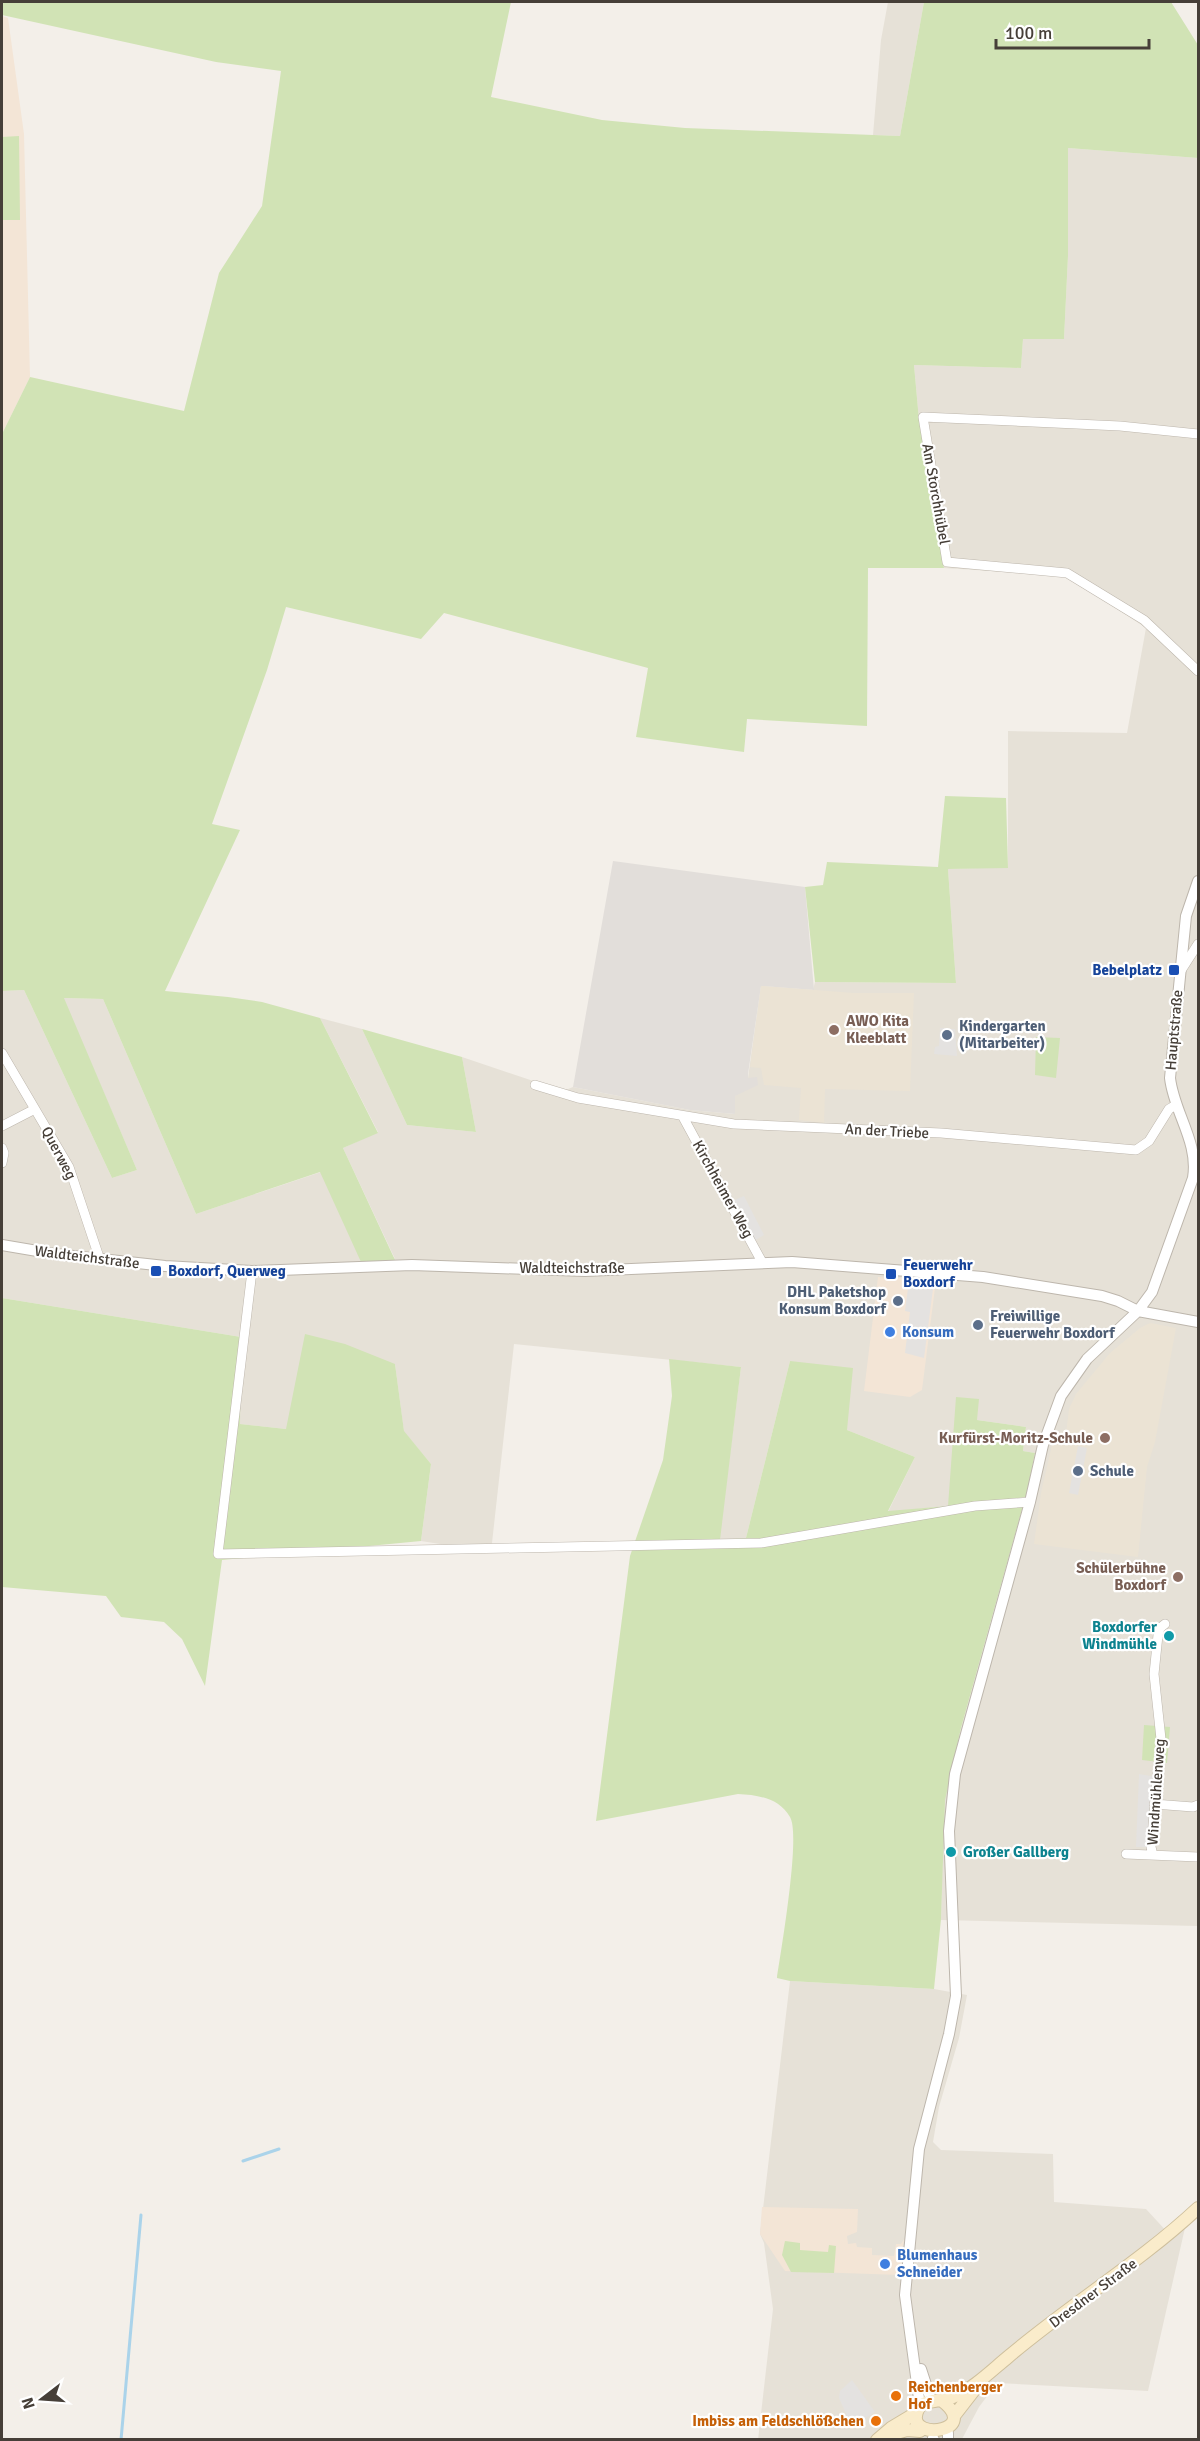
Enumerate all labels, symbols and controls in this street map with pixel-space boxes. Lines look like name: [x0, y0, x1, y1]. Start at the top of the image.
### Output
scale bar: [996, 12, 1149, 50]
text: 100 m: [1005, 22, 1052, 44]
street label: Am Storchhübel: [918, 442, 954, 546]
place label: Bebelplatz: [1092, 961, 1162, 979]
marker: Bebelplatz: [1167, 963, 1181, 977]
street label: Hauptstraße: [1162, 989, 1186, 1071]
place label: AWO Kita Kleeblatt: [846, 1012, 909, 1047]
place label: Kindergarten (Mitarbeiter): [959, 1017, 1046, 1052]
marker: AWO Kita Kleeblatt: [827, 1023, 841, 1037]
marker: Kindergarten (Mitarbeiter): [940, 1028, 954, 1042]
street label: An der Triebe: [844, 1120, 930, 1142]
street label: Querweg: [38, 1123, 80, 1183]
street label: Kirchheimer Weg: [689, 1137, 757, 1241]
street label: Waldteichstraße: [33, 1242, 141, 1272]
place label: Feuerwehr Boxdorf: [903, 1256, 973, 1291]
street label: Waldteichstraße: [519, 1259, 625, 1277]
place label: Boxdorf, Querweg: [168, 1262, 286, 1280]
marker: Boxdorf, Querweg: [149, 1264, 163, 1278]
marker: Feuerwehr Boxdorf: [884, 1267, 898, 1281]
place label: DHL Paketshop Konsum Boxdorf: [779, 1283, 888, 1318]
marker: DHL Paketshop Konsum Boxdorf: [891, 1294, 905, 1308]
place label: Freiwillige Feuerwehr Boxdorf: [990, 1307, 1116, 1342]
marker: Freiwillige Feuerwehr Boxdorf: [971, 1318, 985, 1332]
place label: Konsum: [902, 1323, 954, 1341]
marker: Konsum: [883, 1325, 897, 1339]
place label: Kurfürst-Moritz-Schule: [939, 1429, 1093, 1447]
marker: Kurfürst-Moritz-Schule: [1098, 1431, 1112, 1445]
place label: Schule: [1090, 1462, 1134, 1480]
marker: Schule: [1071, 1464, 1085, 1478]
place label: Schülerbühne Boxdorf: [1076, 1559, 1168, 1594]
marker: Schülerbühne Boxdorf: [1171, 1570, 1185, 1584]
place label: Boxdorfer Windmühle: [1082, 1618, 1157, 1653]
marker: Boxdorfer Windmühle: [1162, 1629, 1176, 1643]
street label: Windmühlenweg: [1143, 1738, 1169, 1846]
place label: Großer Gallberg: [963, 1843, 1069, 1861]
marker: Großer Gallberg: [944, 1845, 958, 1859]
place label: Blumenhaus Schneider: [897, 2246, 978, 2281]
street label: Dresdner Straße: [1046, 2254, 1140, 2332]
marker: Blumenhaus Schneider: [878, 2257, 892, 2271]
north arrow: [12, 2369, 72, 2429]
place label: Reichenberger Hof: [908, 2378, 1003, 2413]
marker: Reichenberger Hof: [889, 2389, 903, 2403]
text: N: [17, 2395, 40, 2411]
place label: Imbiss am Feldschlößchen: [692, 2412, 864, 2430]
marker: Imbiss am Feldschlößchen: [869, 2414, 883, 2428]

